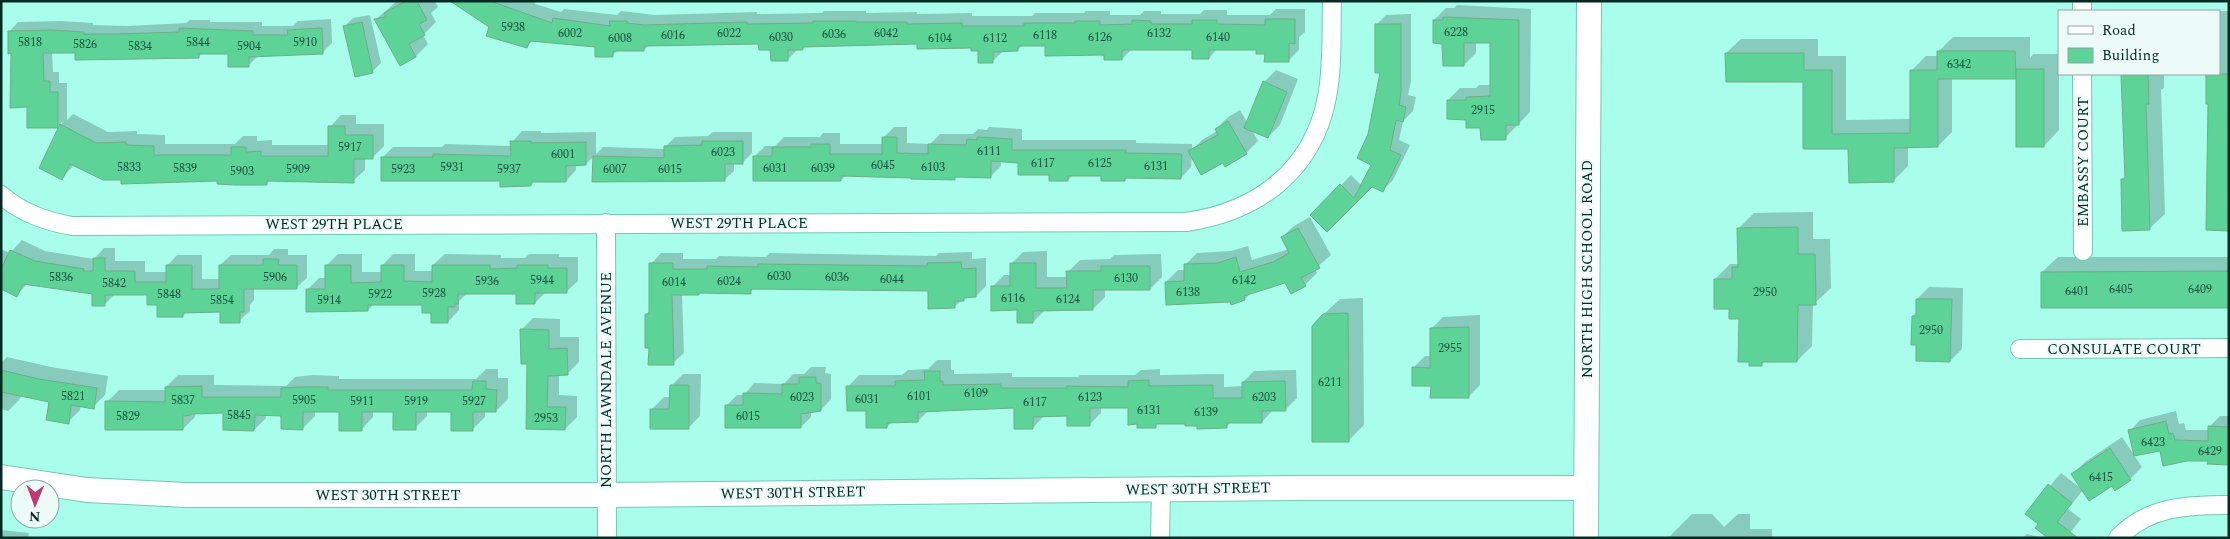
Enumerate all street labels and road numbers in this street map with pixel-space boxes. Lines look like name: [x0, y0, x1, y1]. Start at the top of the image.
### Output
street label: EMBASSY COURT: [2072, 97, 2095, 227]
street label: NORTH HIGH SCHOOL ROAD: [1576, 160, 1599, 378]
street label: WEST 29TH PLACE: [670, 212, 808, 235]
street label: WEST 29TH PLACE: [265, 213, 403, 236]
street label: NORTH LAWNDALE AVENUE: [595, 272, 618, 488]
street label: CONSULATE COURT: [2047, 338, 2201, 361]
street label: WEST 30TH STREET: [1125, 476, 1271, 502]
street label: WEST 30TH STREET: [720, 480, 866, 506]
street label: WEST 30TH STREET: [316, 484, 461, 507]

